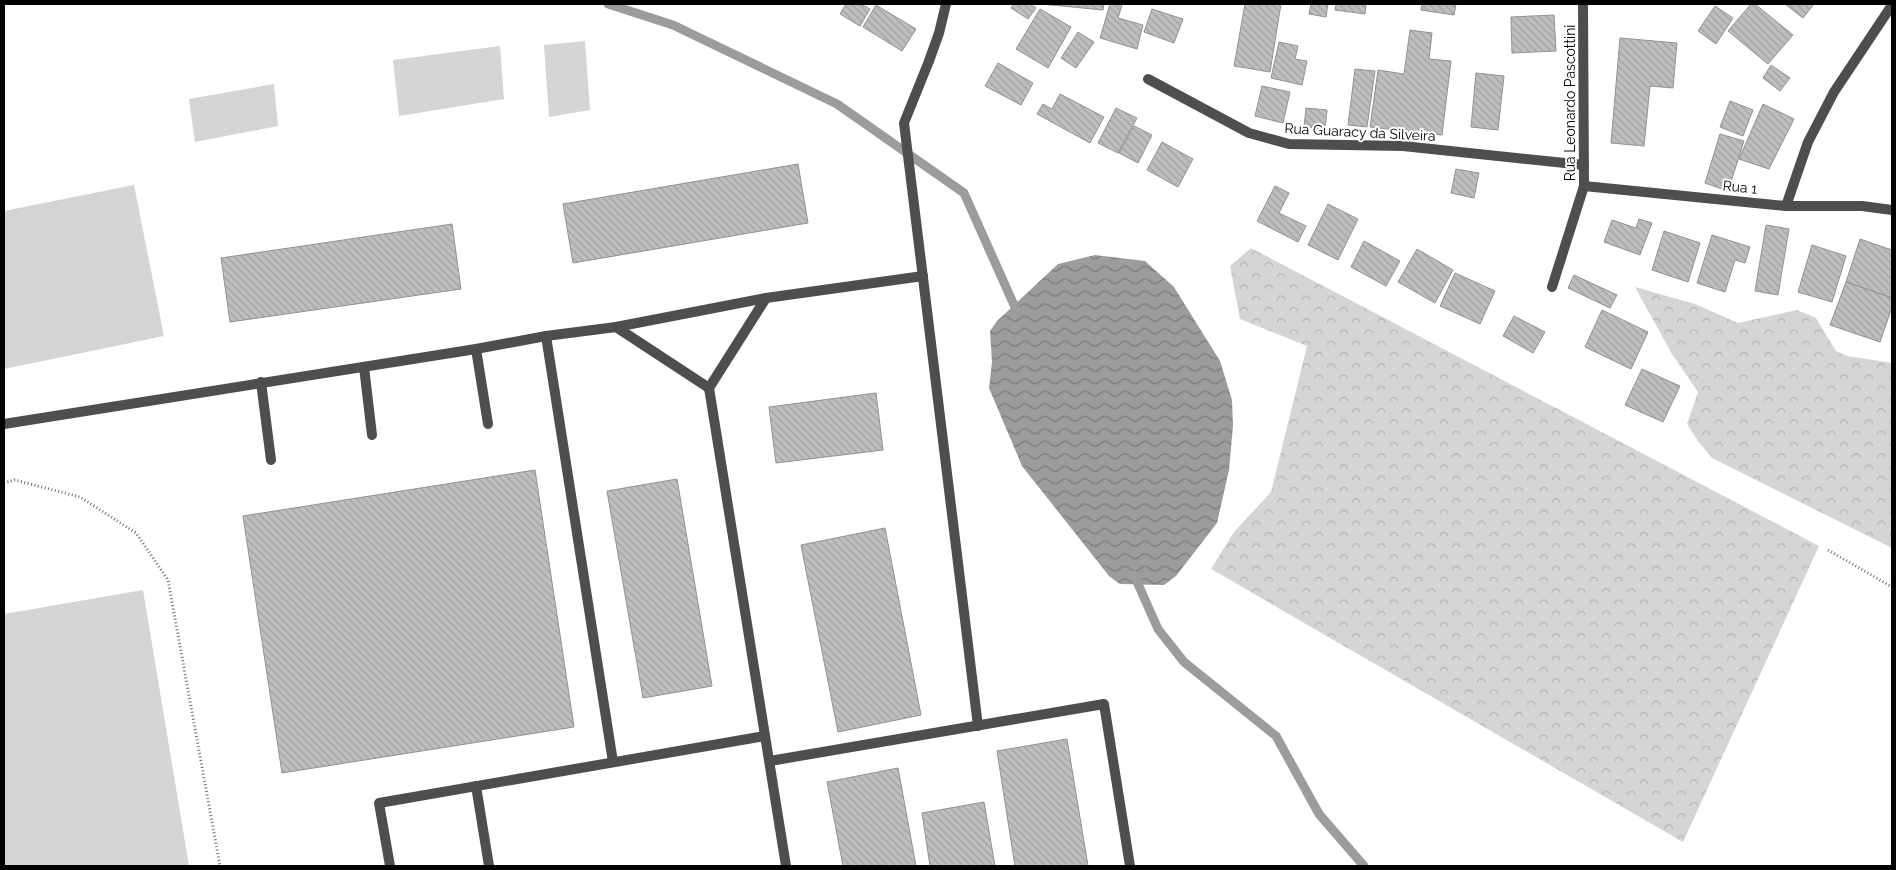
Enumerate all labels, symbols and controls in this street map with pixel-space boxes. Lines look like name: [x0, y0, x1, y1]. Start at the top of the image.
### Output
street label: Rua Leonardo Pascottini: [1562, 25, 1578, 181]
street label: Rua Guaracy da Silveira: [1284, 120, 1436, 144]
street label: Rua 1: [1722, 177, 1758, 197]

